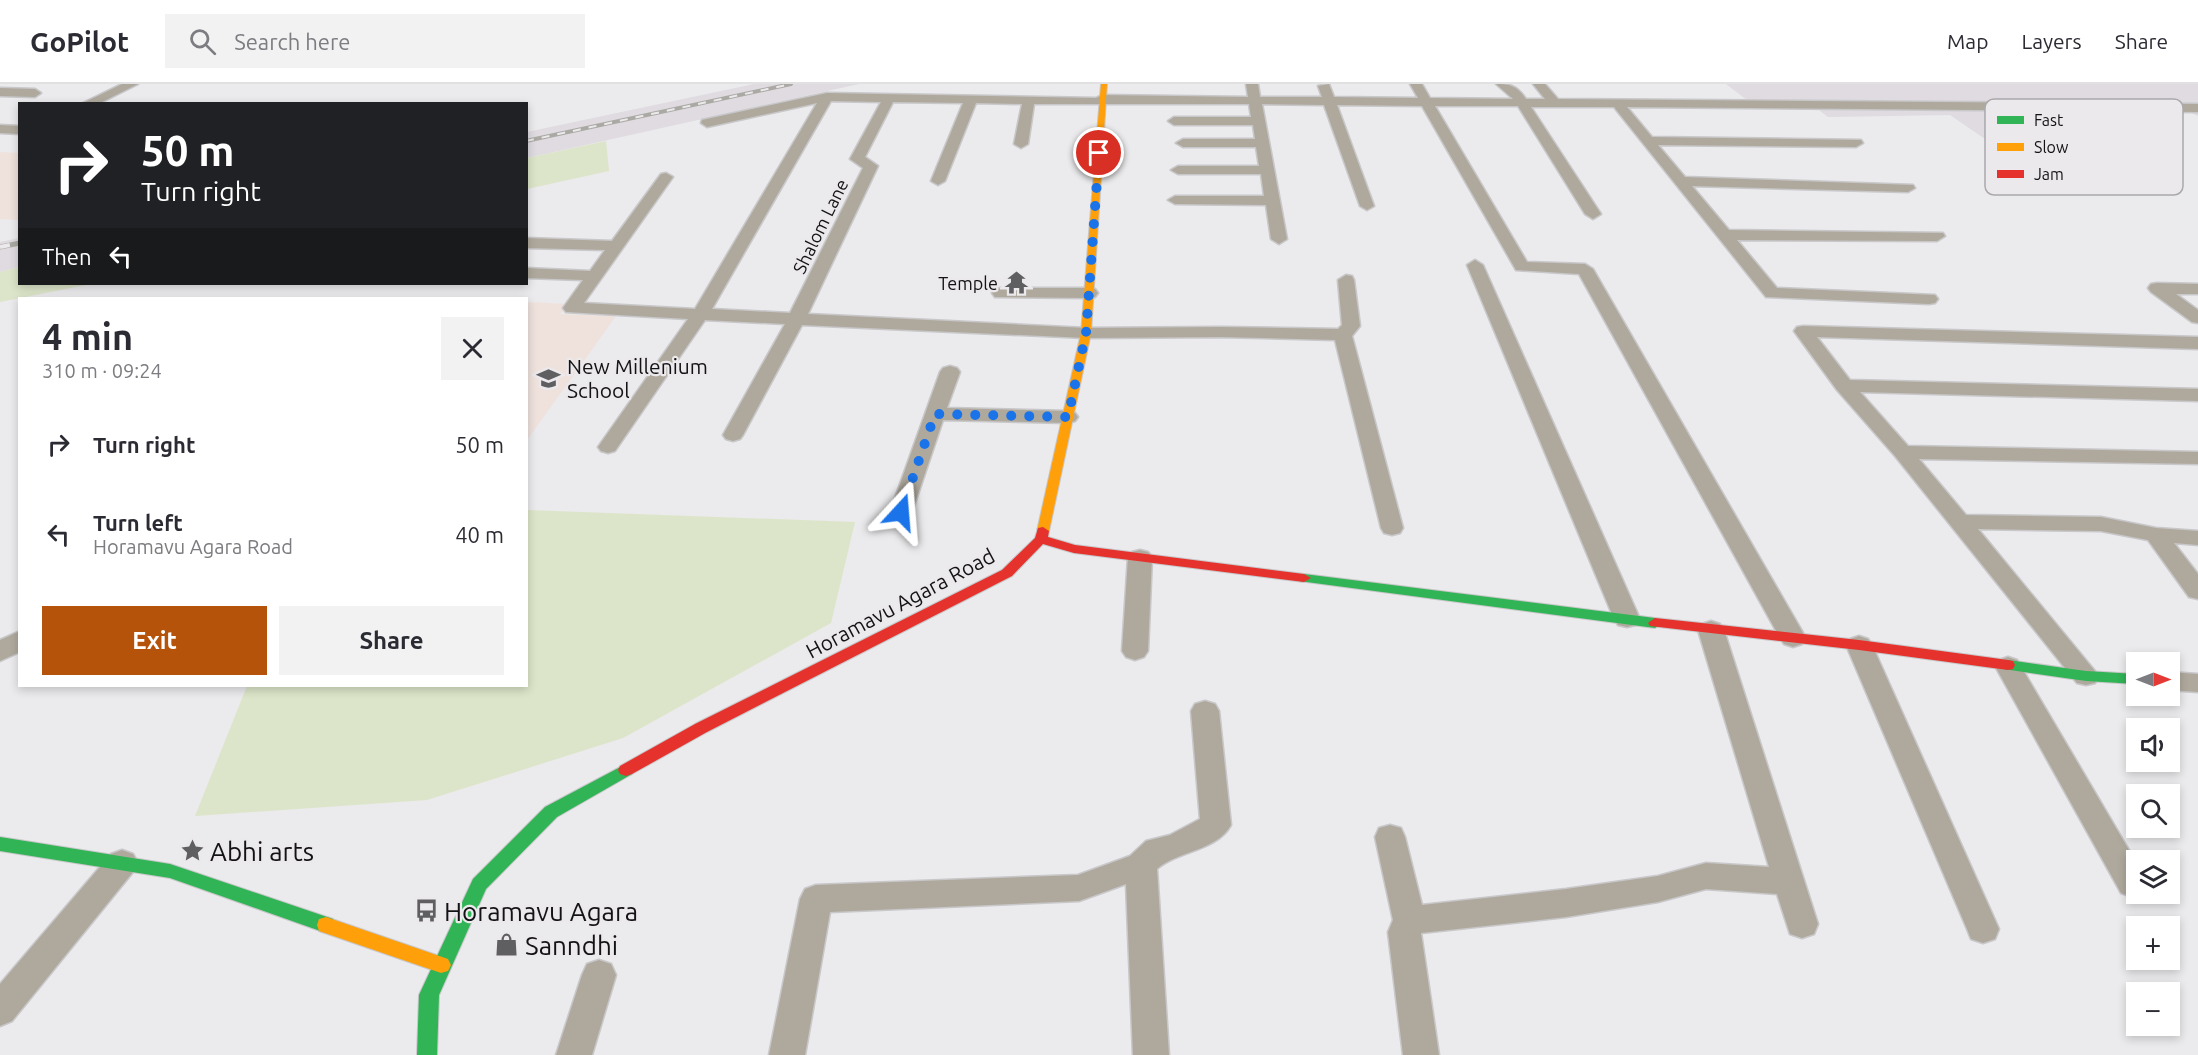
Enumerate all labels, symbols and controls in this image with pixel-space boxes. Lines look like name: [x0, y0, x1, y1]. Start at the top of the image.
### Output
search box: [165, 14, 585, 68]
icon: search: [186, 25, 219, 58]
text: GoPilot: [30, 26, 129, 57]
text: Search here: [234, 29, 350, 54]
text: Map: [1947, 29, 1988, 53]
text: Layers: [2021, 29, 2082, 53]
text: Share: [2115, 29, 2168, 53]
legend: [1985, 99, 2183, 195]
text: Fast: [2034, 111, 2064, 129]
icon: right: [42, 126, 120, 204]
text: 50 m: [141, 127, 235, 174]
pin: [1073, 127, 1124, 178]
icon: arrive: [1082, 136, 1115, 169]
text: Slow: [2034, 138, 2069, 156]
text: Jam: [2034, 165, 2064, 183]
text: Turn right: [141, 176, 261, 206]
street label: Shalom Lane: [789, 176, 851, 276]
icon: left: [104, 240, 137, 273]
text: Then: [42, 244, 92, 269]
temple icon: Temple: [1003, 270, 1029, 296]
place label: Temple: [938, 273, 998, 293]
text: 4 min: [42, 316, 133, 357]
button: close: [441, 317, 504, 380]
place label: New Millenium School: [567, 354, 708, 402]
text: 310 m · 09:24: [42, 359, 162, 382]
school or university icon: New Millenium School: [536, 365, 562, 391]
icon: right: [42, 428, 75, 461]
text: Turn right: [93, 432, 195, 457]
text: 50 m: [455, 432, 504, 457]
position arrow: [869, 480, 933, 544]
text: Turn left: [93, 510, 183, 535]
icon: left: [42, 518, 75, 551]
text: 40 m: [455, 522, 504, 547]
text: Horamavu Agara Road: [93, 535, 293, 558]
street label: Horamavu Agara Road: [802, 543, 998, 663]
button: Exit: [42, 606, 267, 675]
button: Share: [279, 606, 504, 675]
north arrow: [2126, 652, 2180, 706]
map controls: [2126, 652, 2180, 1036]
button: sound: [2126, 718, 2180, 772]
button: search: [2126, 784, 2180, 838]
place label: Abhi arts: [210, 837, 314, 866]
place icon: Abhi arts: [179, 838, 205, 864]
button: layers: [2126, 850, 2180, 904]
place label: Horamavu Agara: [444, 897, 638, 926]
bus stop icon: Horamavu Agara: [413, 898, 439, 924]
button: +: [2126, 916, 2180, 970]
place label: Sanndhi: [525, 931, 618, 960]
shop icon: Sanndhi: [494, 932, 520, 958]
button: −: [2126, 982, 2180, 1036]

